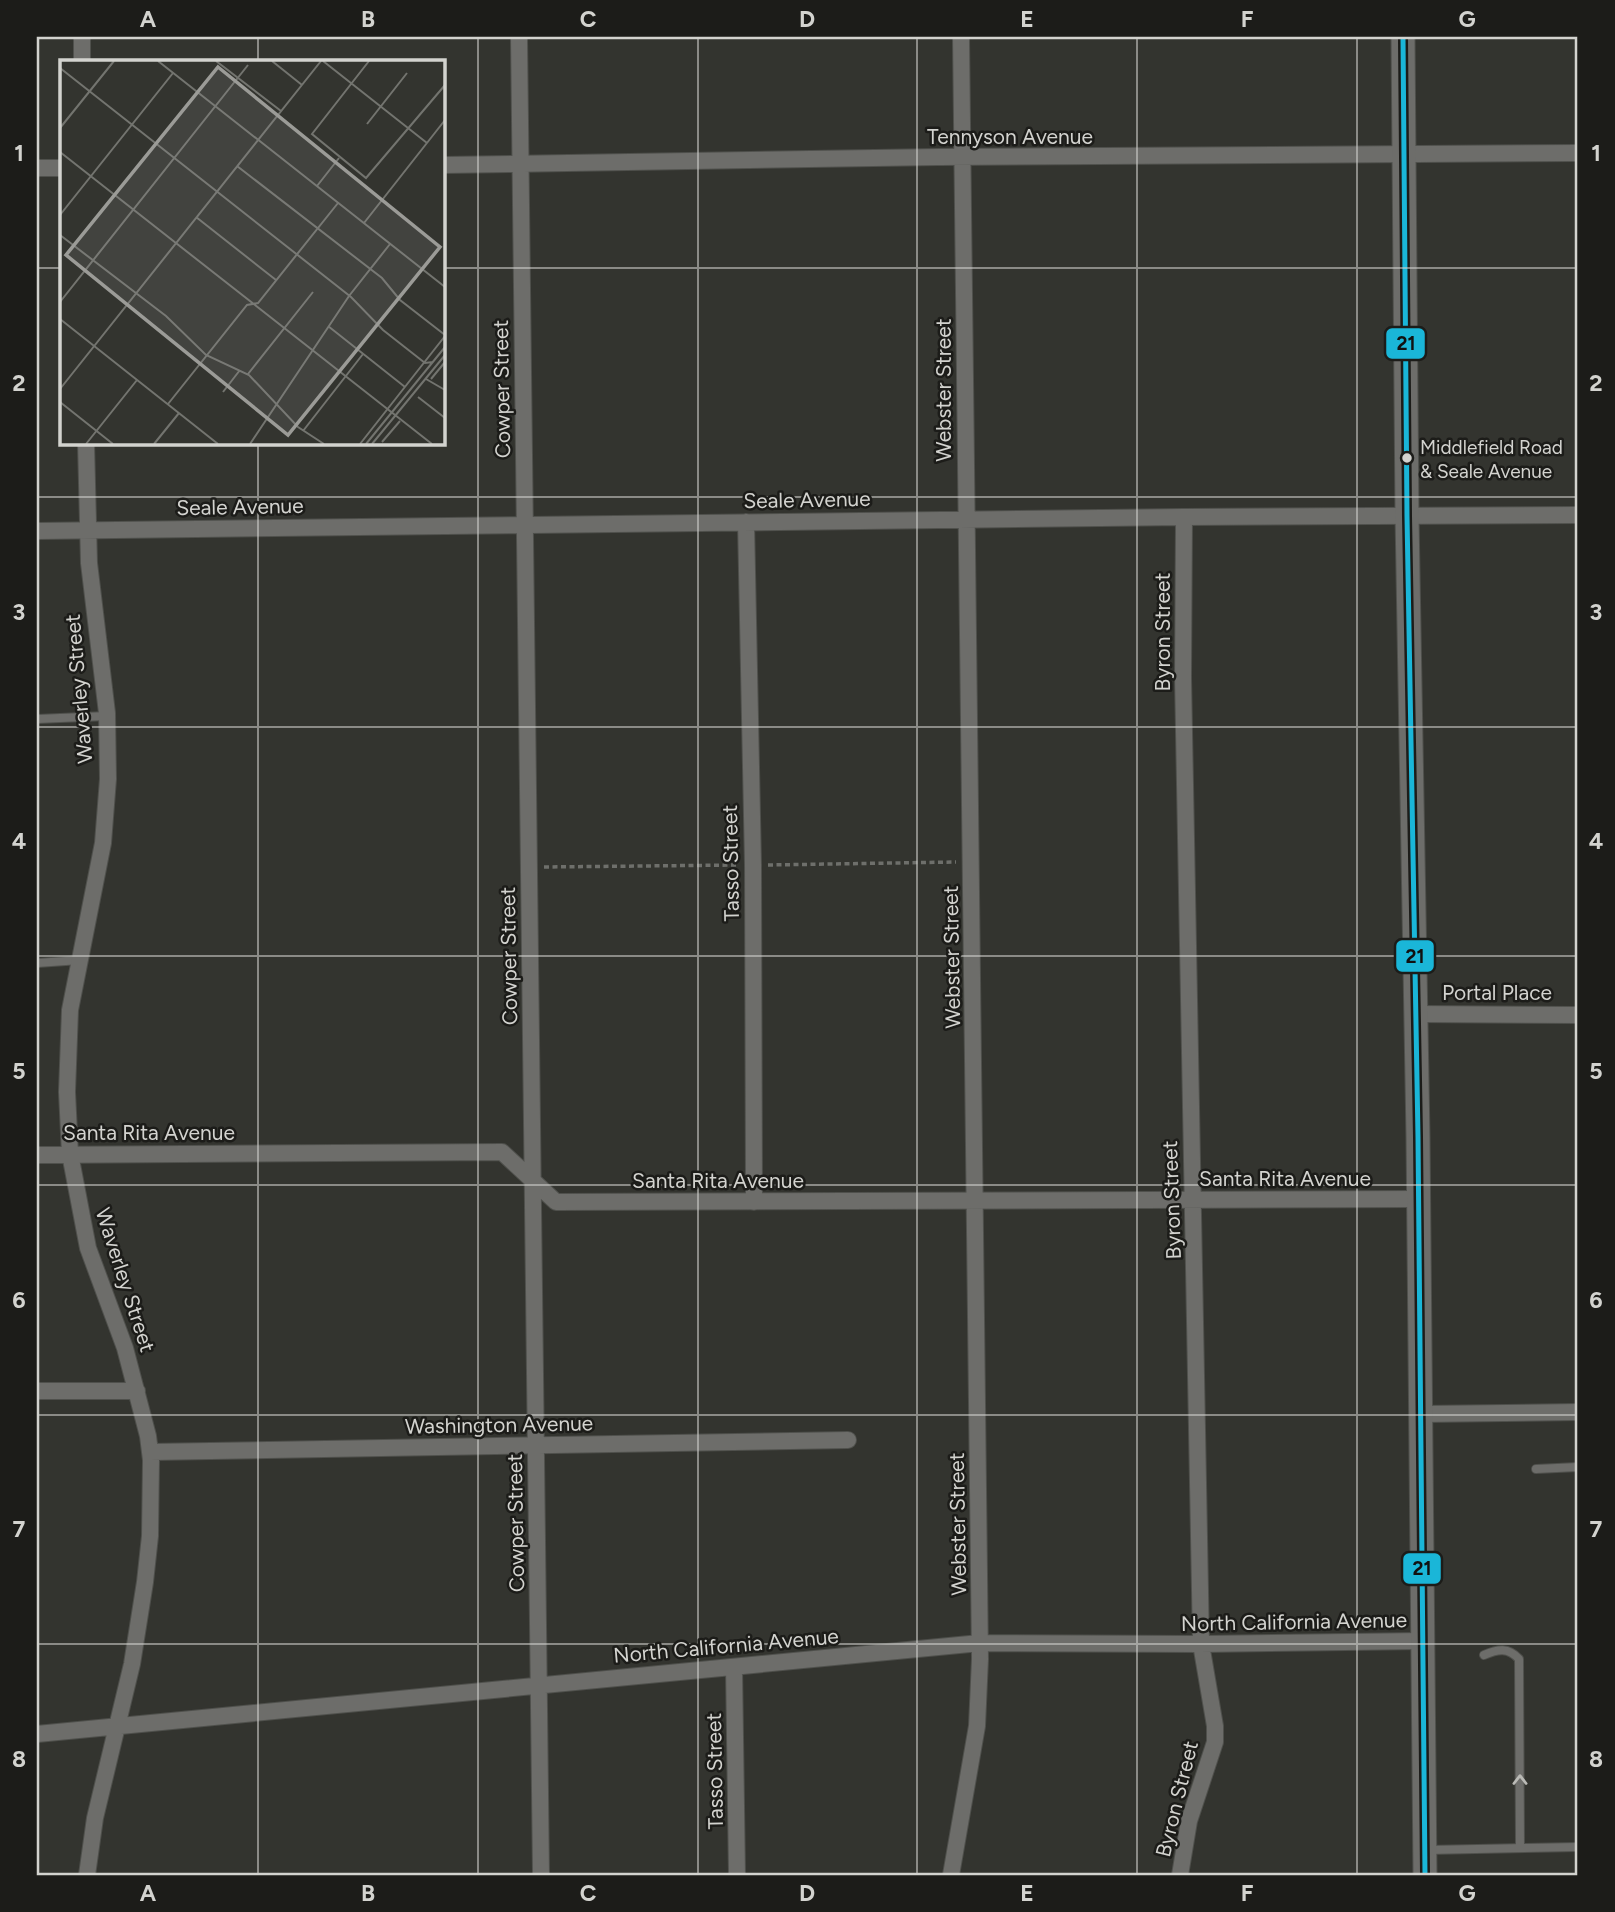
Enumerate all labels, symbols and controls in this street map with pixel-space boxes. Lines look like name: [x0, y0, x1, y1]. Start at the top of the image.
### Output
text: A: [140, 5, 157, 33]
text: B: [361, 5, 375, 33]
text: C: [580, 5, 597, 33]
text: D: [799, 5, 815, 33]
text: E: [1020, 5, 1034, 33]
text: F: [1241, 5, 1254, 33]
text: G: [1458, 5, 1476, 33]
inset map: [60, 60, 444, 444]
street label: Tennyson Avenue: [927, 124, 1093, 149]
text: 1: [14, 139, 24, 167]
text: 1: [1591, 139, 1601, 167]
street label: Webster Street: [931, 318, 956, 462]
street label: Cowper Street: [488, 320, 515, 458]
line badge: 21: [1385, 327, 1426, 360]
text: 21: [1396, 332, 1416, 355]
text: 2: [12, 369, 26, 397]
text: 2: [1589, 369, 1603, 397]
place label: Middlefield Road & Seale Avenue: [1420, 436, 1563, 483]
marker: Middlefield Road & Seale Avenue: [1400, 451, 1414, 465]
street label: Seale Avenue: [743, 486, 871, 513]
street label: Seale Avenue: [176, 493, 304, 520]
street label: Byron Street: [1150, 573, 1175, 691]
text: 3: [13, 598, 25, 626]
text: 3: [1590, 598, 1602, 626]
street label: Waverley Street: [60, 613, 97, 765]
street label: Tasso Street: [717, 804, 744, 922]
text: 4: [12, 827, 26, 855]
text: 4: [1589, 827, 1603, 855]
street label: Webster Street: [938, 885, 965, 1029]
street label: Cowper Street: [495, 887, 522, 1025]
line badge: 21: [1395, 939, 1435, 973]
text: 21: [1405, 945, 1425, 968]
street label: Portal Place: [1442, 980, 1552, 1005]
text: 5: [12, 1057, 26, 1085]
text: 5: [1589, 1057, 1603, 1085]
street label: Santa Rita Avenue: [63, 1120, 235, 1145]
street label: Byron Street: [1157, 1140, 1186, 1260]
street label: Santa Rita Avenue: [1199, 1166, 1371, 1191]
street label: Santa Rita Avenue: [632, 1168, 804, 1193]
street label: Waverley Street: [90, 1205, 161, 1355]
text: 6: [12, 1286, 26, 1314]
text: 6: [1589, 1286, 1603, 1314]
street label: Washington Avenue: [405, 1410, 593, 1439]
street label: Webster Street: [944, 1452, 971, 1596]
street label: Cowper Street: [502, 1454, 529, 1592]
text: 7: [13, 1515, 26, 1543]
text: 7: [1590, 1515, 1603, 1543]
line badge: 21: [1402, 1552, 1442, 1585]
text: 21: [1412, 1557, 1432, 1580]
street label: North California Avenue: [1181, 1607, 1407, 1636]
street label: North California Avenue: [612, 1623, 840, 1668]
street label: Tasso Street: [701, 1712, 728, 1830]
street label: Byron Street: [1150, 1738, 1203, 1860]
text: 8: [12, 1745, 26, 1773]
text: 8: [1589, 1745, 1603, 1773]
one-way arrow: [1512, 1774, 1527, 1785]
text: A: [140, 1879, 157, 1907]
text: B: [361, 1879, 375, 1907]
text: C: [580, 1879, 597, 1907]
text: D: [799, 1879, 815, 1907]
text: E: [1020, 1879, 1034, 1907]
text: F: [1241, 1879, 1254, 1907]
text: G: [1458, 1879, 1476, 1907]

